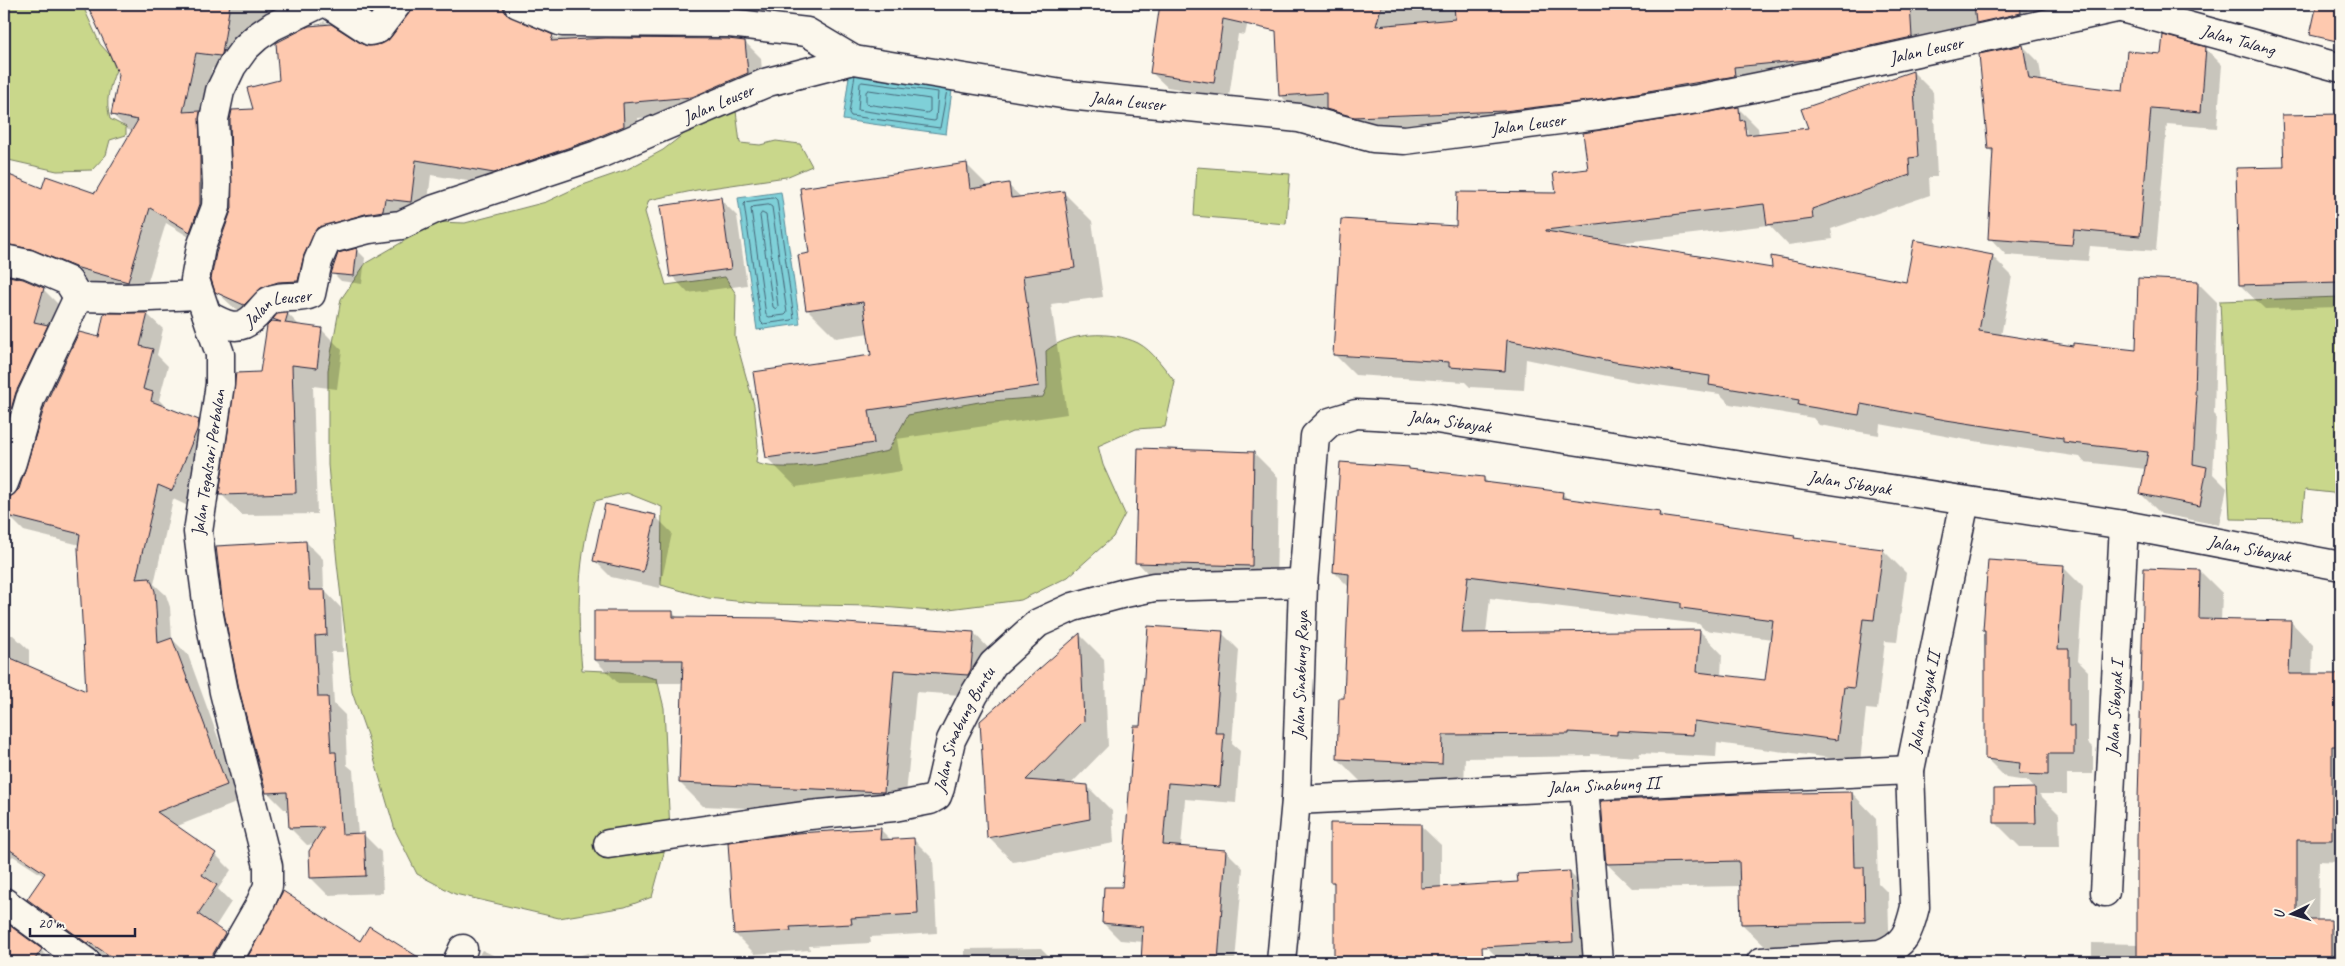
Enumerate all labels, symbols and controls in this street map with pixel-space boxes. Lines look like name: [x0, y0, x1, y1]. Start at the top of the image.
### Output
street label: Jalan Talang: [2198, 19, 2279, 61]
street label: Jalan Leuser: [1886, 31, 1967, 69]
street label: Jalan Leuser: [679, 78, 759, 128]
street label: Jalan Leuser: [1089, 86, 1169, 116]
street label: Jalan Leuser: [1489, 108, 1569, 140]
street label: Jalan Leuser: [239, 283, 316, 333]
street label: Jalan Tegalsari Perbalan: [187, 387, 230, 538]
street label: Jalan Sibayak: [1407, 406, 1494, 438]
street label: Jalan Sibayak: [1806, 465, 1894, 500]
street label: Jalan Sibayak: [2205, 530, 2294, 568]
street label: Jalan Sinabung Raya: [1287, 609, 1313, 740]
street label: Jalan Sibayak II: [1903, 646, 1946, 755]
street label: Jalan Sibayak I: [2101, 656, 2128, 757]
street label: Jalan Sinabung Buntu: [928, 662, 1000, 796]
street label: Jalan Sinabung II: [1546, 771, 1664, 799]
north arrow: [2268, 888, 2318, 938]
scale bar: [30, 906, 135, 938]
text: U: [2271, 908, 2288, 919]
text: 20 m: [38, 914, 65, 933]

